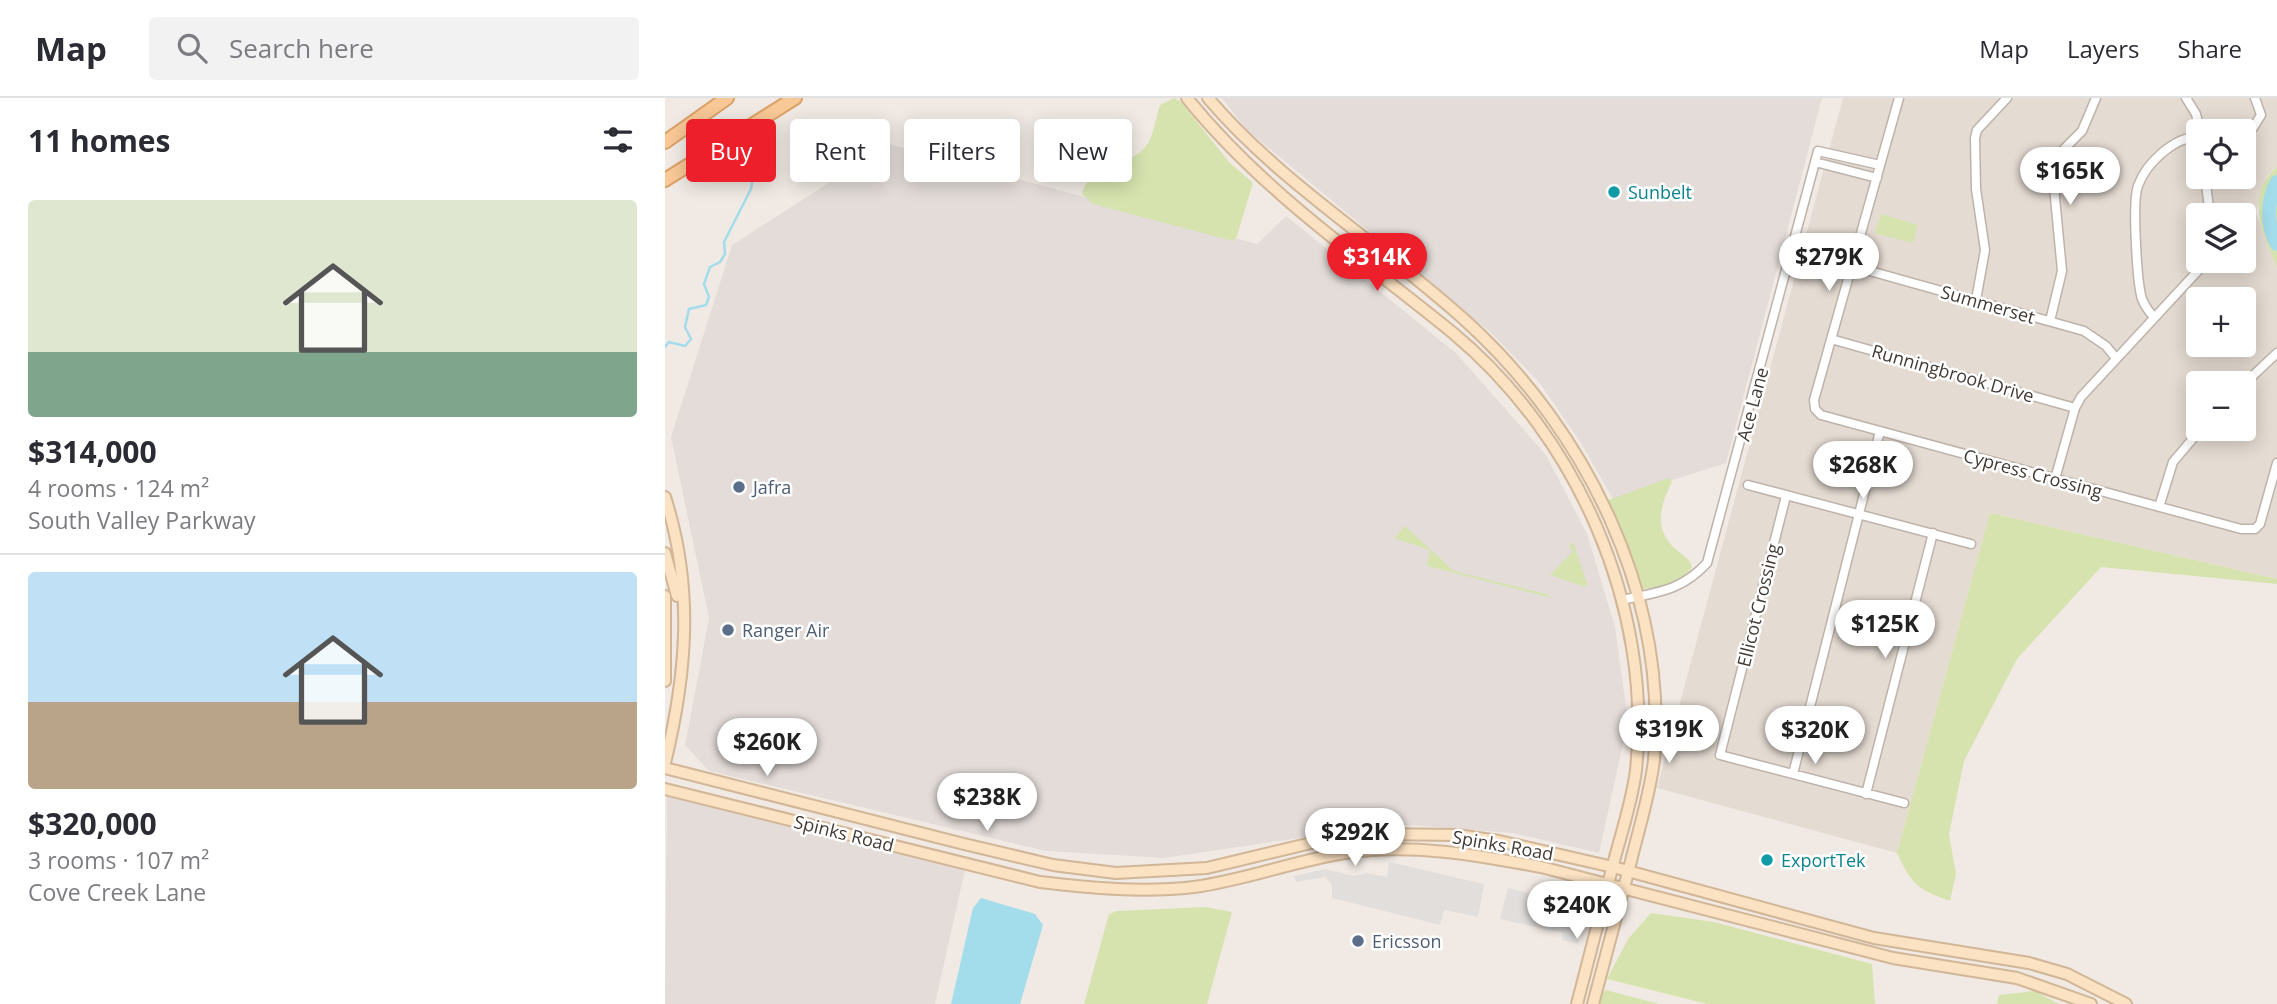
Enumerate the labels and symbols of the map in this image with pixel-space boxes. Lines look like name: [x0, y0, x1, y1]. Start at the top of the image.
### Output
pin: $165K: [2021, 148, 2119, 207]
place label: Sunbelt: [1628, 180, 1692, 204]
marker: Sunbelt: [1606, 184, 1622, 200]
pin: $314K: [1328, 234, 1426, 293]
pin: $279K: [1780, 234, 1878, 293]
street label: Summerset: [1938, 279, 2038, 329]
street label: Runningbrook Drive: [1869, 338, 2037, 408]
street label: Ace Lane: [1731, 365, 1773, 443]
pin: $268K: [1814, 442, 1912, 501]
street label: Cypress Crossing: [1961, 443, 2105, 503]
place label: Jafra: [751, 475, 791, 499]
marker: Jafra: [731, 479, 747, 495]
street label: Ellicot Crossing: [1731, 541, 1785, 669]
pin: $125K: [1836, 601, 1934, 660]
place label: Ranger Air: [742, 618, 830, 642]
marker: Ranger Air: [720, 622, 736, 638]
pin: $319K: [1620, 706, 1718, 765]
pin: $320K: [1766, 706, 1864, 766]
pin: $260K: [718, 718, 816, 778]
pin: $238K: [938, 774, 1036, 833]
pin: $292K: [1306, 808, 1404, 868]
street label: Spinks Road: [792, 809, 896, 857]
street label: Spinks Road: [1451, 824, 1555, 866]
place label: ExportTek: [1781, 848, 1866, 872]
marker: ExportTek: [1759, 852, 1775, 868]
pin: $240K: [1528, 882, 1626, 941]
place label: Ericsson: [1372, 929, 1442, 953]
marker: Ericsson: [1350, 933, 1366, 949]

